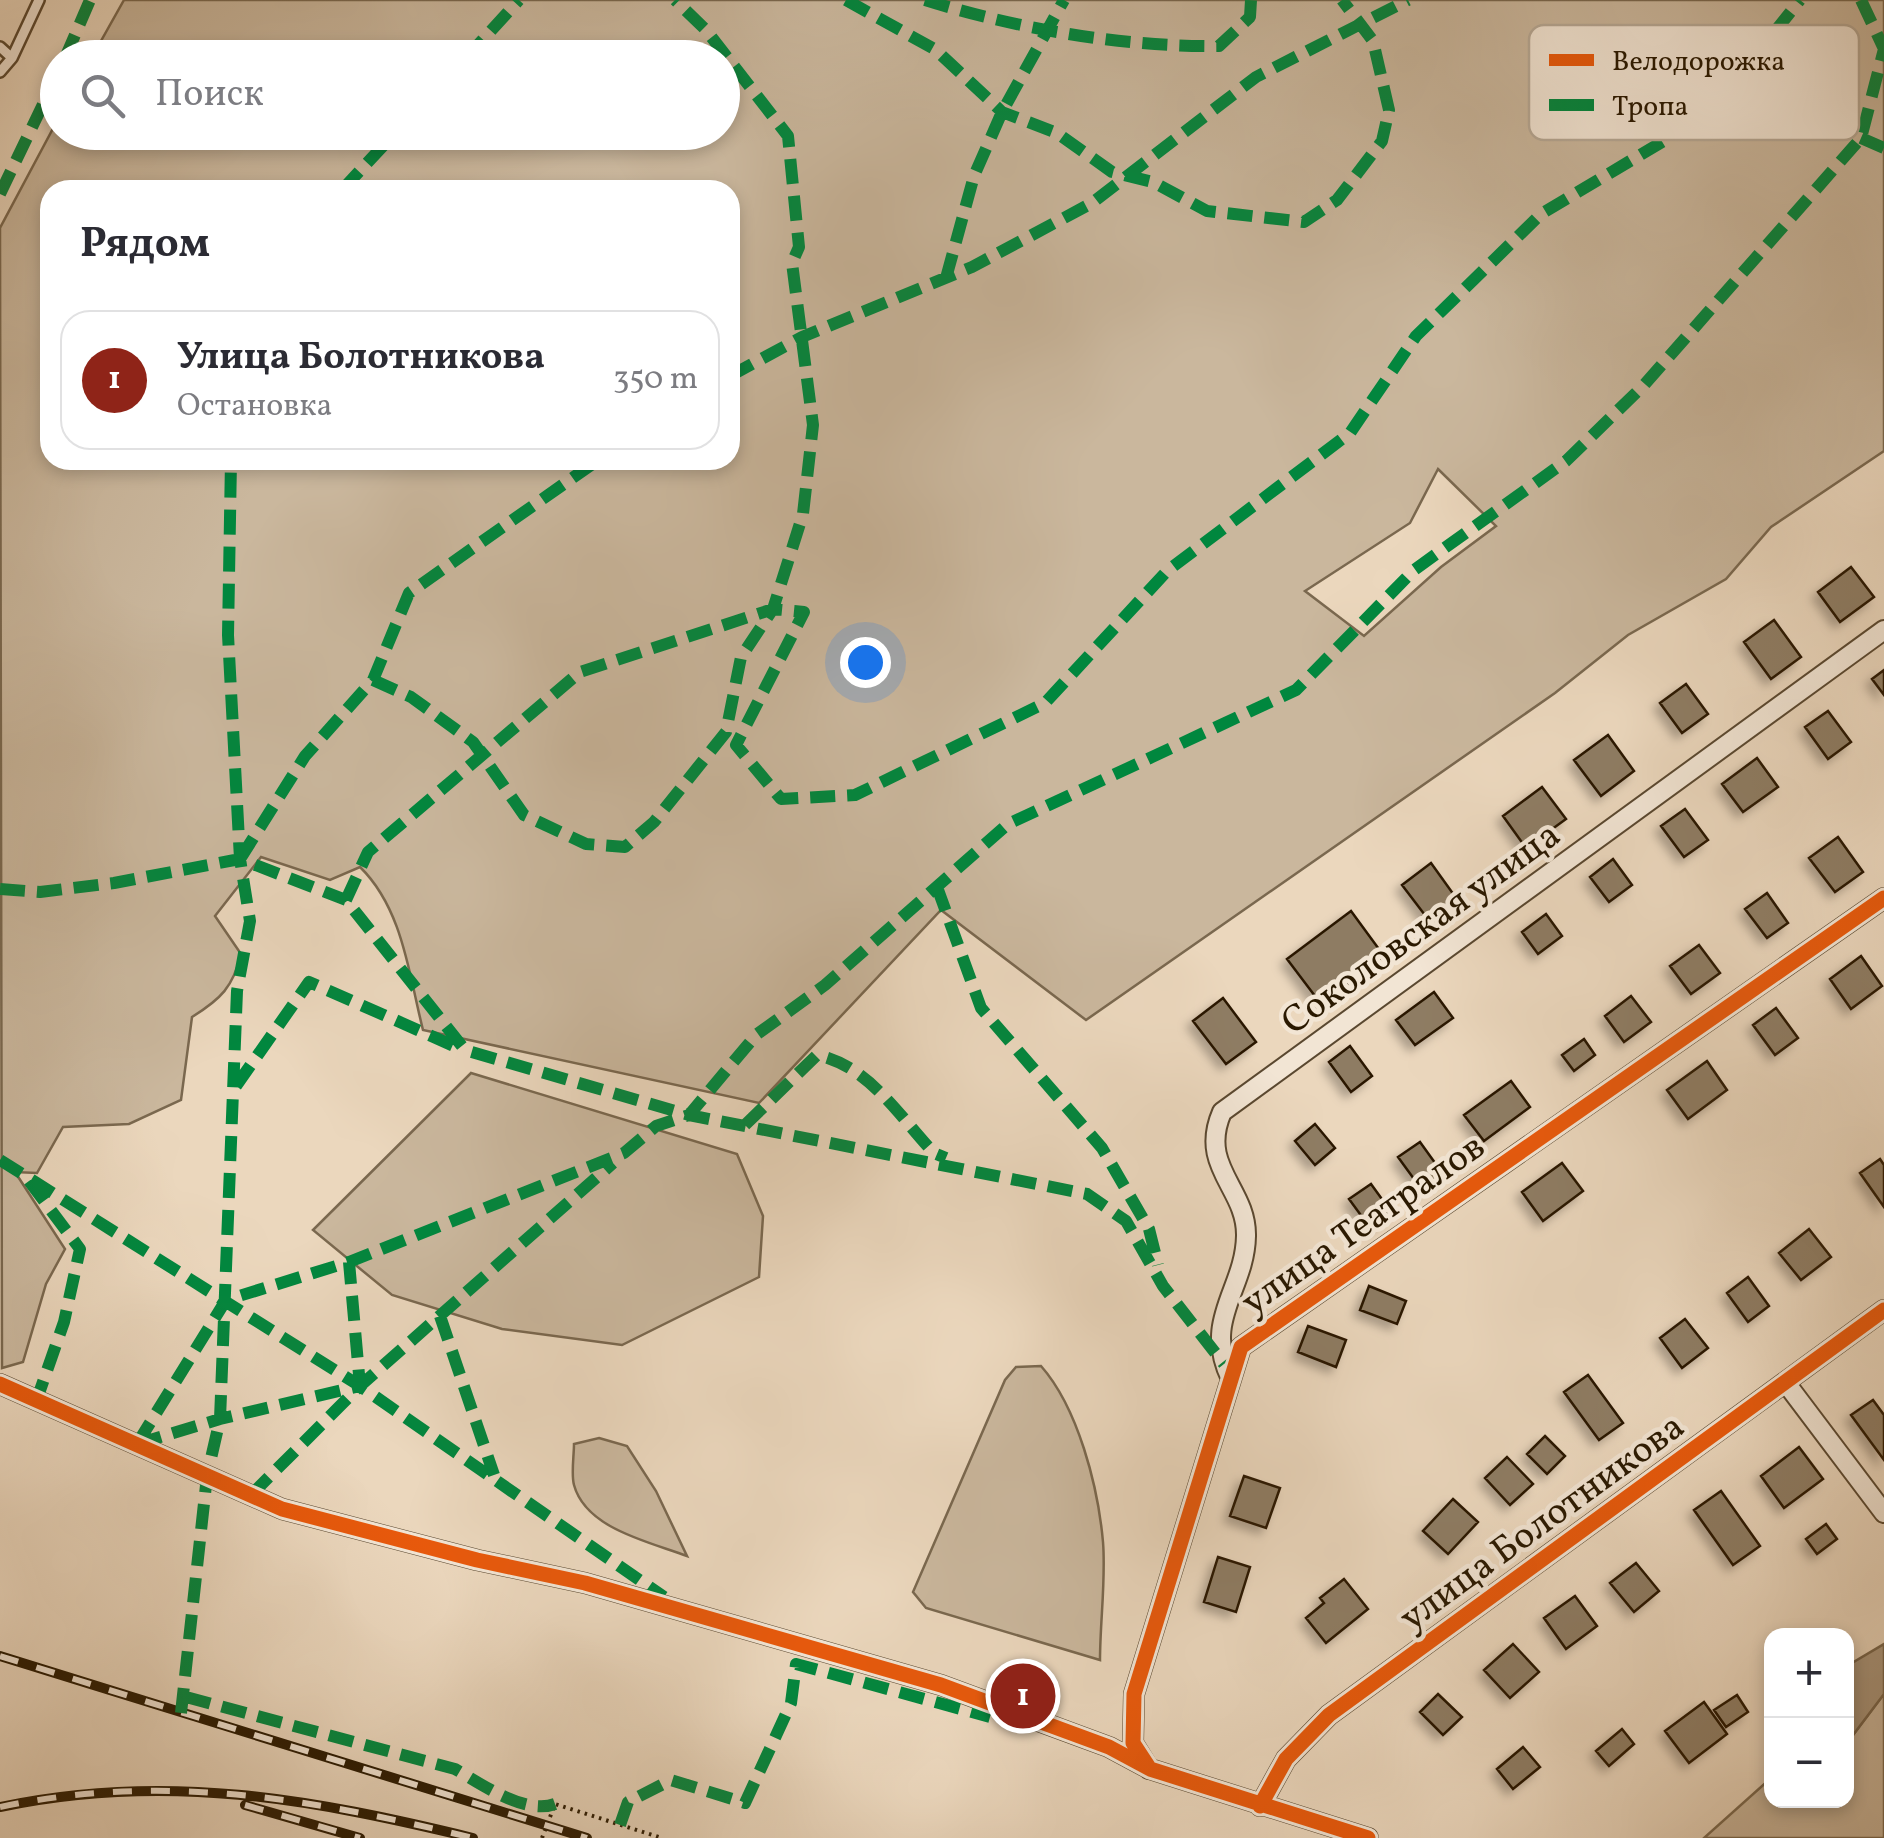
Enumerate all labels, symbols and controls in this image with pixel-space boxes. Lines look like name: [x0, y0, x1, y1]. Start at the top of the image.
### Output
legend: [1529, 25, 1859, 140]
search box: [40, 40, 740, 150]
text: Велодорожка: [1612, 43, 1785, 82]
icon: search: [75, 68, 130, 123]
text: Поиск: [155, 69, 264, 122]
text: Тропа: [1612, 88, 1688, 127]
text: Рядом: [80, 216, 210, 275]
text: Улица Болотникова: [177, 332, 545, 385]
text: 1: [108, 358, 121, 402]
text: 350 m: [613, 358, 698, 402]
text: Остановка: [177, 385, 333, 429]
your location: [840, 637, 891, 688]
street label: Соколовская улица: [1272, 810, 1572, 1049]
street label: улица Театралов: [1231, 1122, 1497, 1330]
street label: улица Болотникова: [1389, 1402, 1697, 1646]
map controls: [1764, 1628, 1854, 1808]
button: +: [1764, 1628, 1854, 1718]
pin: 1: [990, 1658, 1056, 1734]
button: −: [1764, 1718, 1854, 1808]

